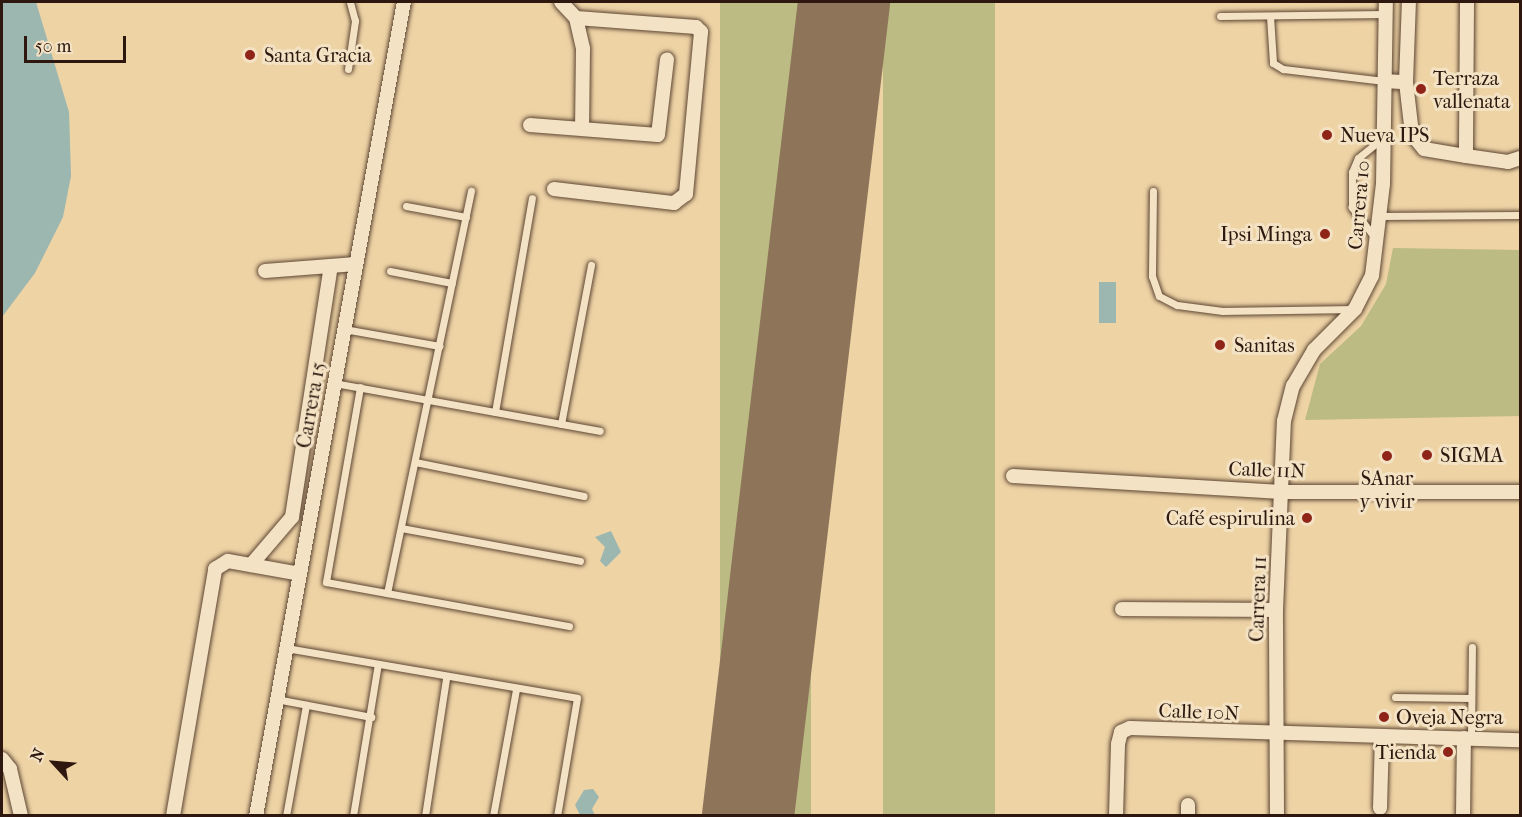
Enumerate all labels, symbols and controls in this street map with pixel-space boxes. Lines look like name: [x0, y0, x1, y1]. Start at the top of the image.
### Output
scale bar: [27, 24, 129, 62]
text: 50 m: [35, 36, 71, 57]
place label: Santa Gracia: [264, 43, 372, 67]
marker: Santa Gracia: [241, 46, 259, 64]
place label: Terraza vallenata: [1433, 66, 1510, 113]
marker: Terraza vallenata: [1414, 82, 1428, 96]
place label: Nueva IPS: [1340, 123, 1429, 147]
marker: Nueva IPS: [1318, 126, 1336, 144]
street label: Carrera 10: [1343, 159, 1375, 251]
place label: Ipsi Minga: [1220, 222, 1312, 246]
marker: Ipsi Minga: [1316, 225, 1334, 243]
place label: Sanitas: [1234, 333, 1295, 357]
marker: Sanitas: [1211, 336, 1229, 354]
street label: Carrera 15: [292, 360, 330, 450]
place label: SIGMA: [1440, 443, 1503, 467]
marker: SIGMA: [1418, 446, 1436, 464]
marker: SAnar y vivir: [1378, 447, 1396, 465]
street label: Calle 11N: [1228, 457, 1306, 483]
place label: SAnar y vivir: [1360, 467, 1414, 514]
place label: Café espirulina: [1166, 506, 1295, 530]
marker: Café espirulina: [1300, 511, 1314, 525]
street label: Carrera 11: [1245, 556, 1271, 642]
street label: Calle 10N: [1158, 699, 1240, 725]
place label: Oveja Negra: [1396, 705, 1503, 729]
marker: Oveja Negra: [1377, 710, 1391, 724]
north arrow: [24, 733, 84, 793]
place label: Tienda: [1376, 740, 1436, 764]
text: N: [26, 745, 49, 765]
marker: Tienda: [1441, 745, 1455, 759]

